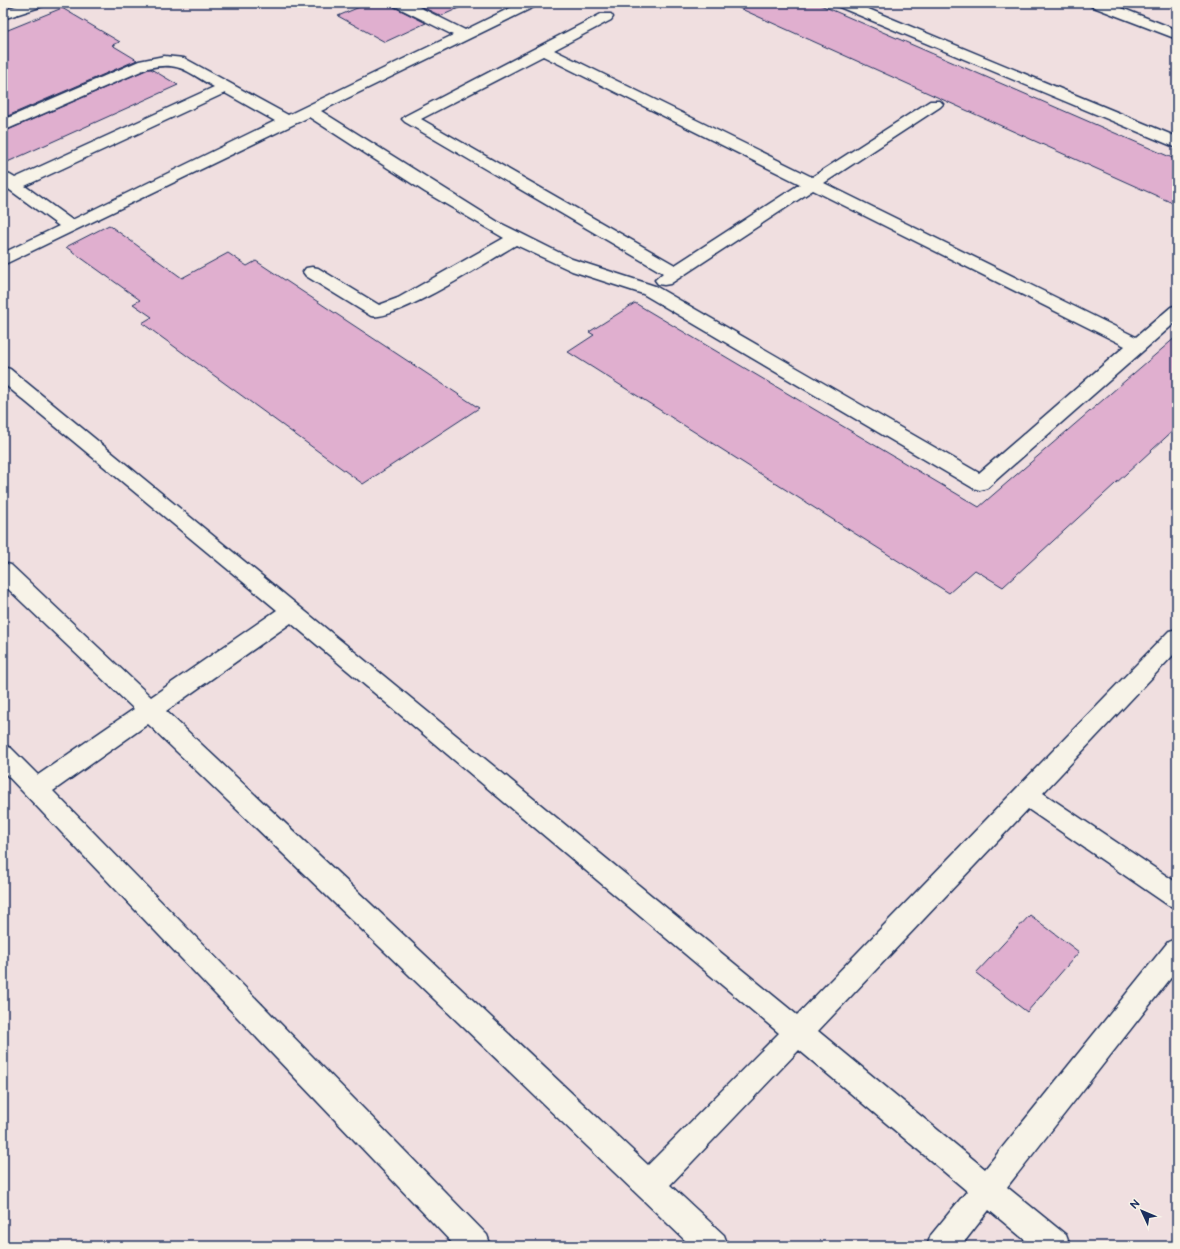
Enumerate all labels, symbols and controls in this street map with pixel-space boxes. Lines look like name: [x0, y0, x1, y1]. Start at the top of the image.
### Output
north arrow: [1122, 1191, 1162, 1231]
text: N: [1128, 1197, 1143, 1212]

